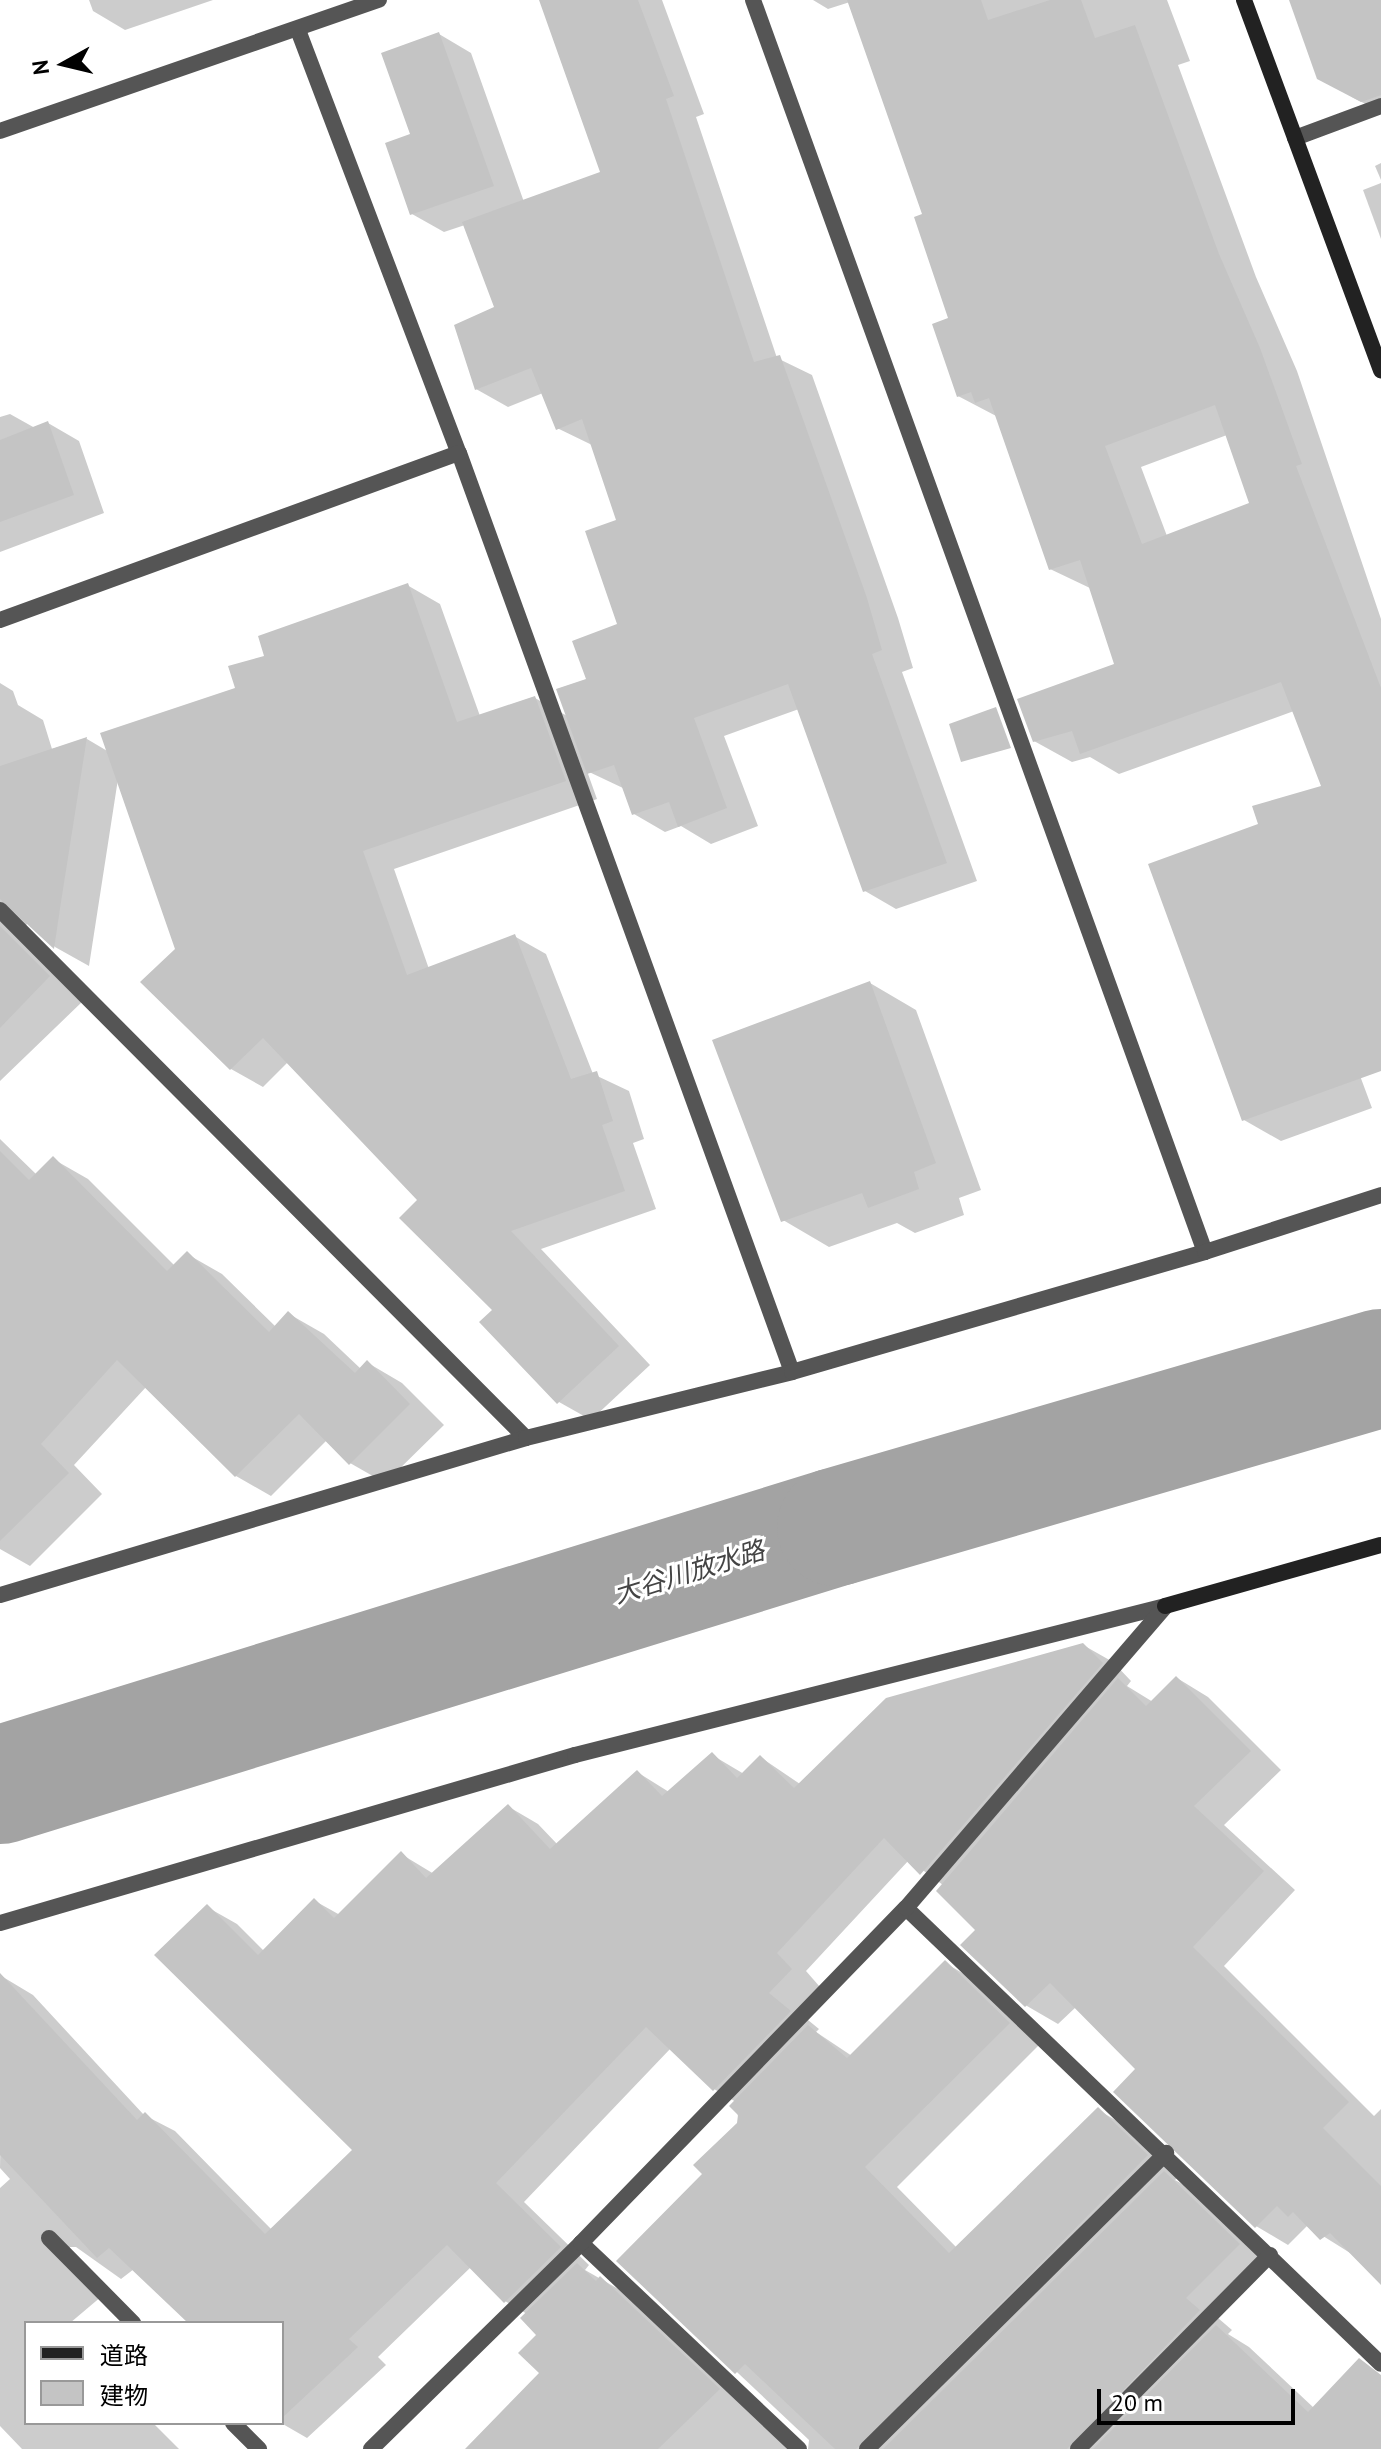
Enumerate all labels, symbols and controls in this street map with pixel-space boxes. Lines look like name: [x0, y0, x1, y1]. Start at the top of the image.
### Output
north arrow: [24, 24, 104, 104]
text: N: [25, 58, 55, 76]
water label: 大谷川放水路: [610, 1534, 768, 1610]
legend: [24, 2321, 284, 2425]
text: 道路: [100, 2340, 148, 2371]
scale bar: [1101, 2373, 1299, 2423]
text: 建物: [100, 2380, 148, 2411]
text: 20 m: [1111, 2387, 1163, 2418]

